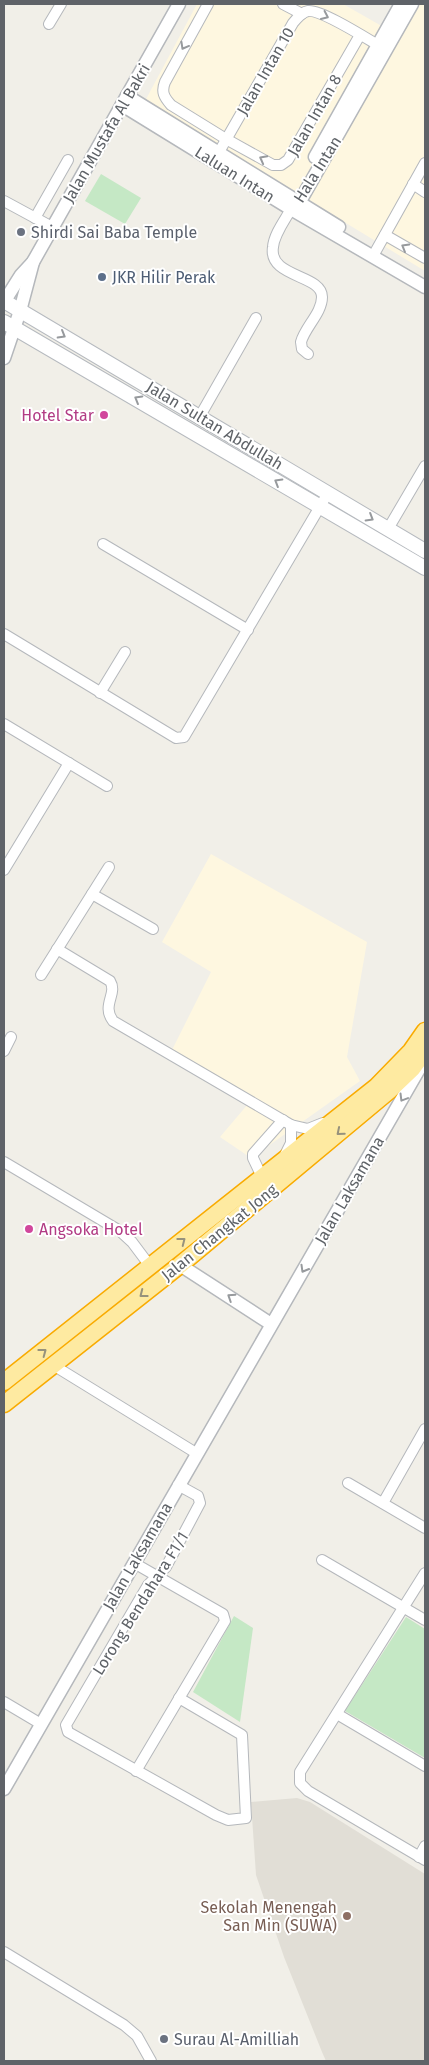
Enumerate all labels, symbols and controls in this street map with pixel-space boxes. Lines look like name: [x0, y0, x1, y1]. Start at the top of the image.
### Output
one-way arrow: [320, 10, 329, 20]
street label: Jalan Intan 10: [233, 24, 298, 119]
one-way arrow: [180, 41, 190, 50]
street label: Jalan Mustafa Al Bakri: [59, 60, 154, 206]
street label: Jalan Intan 8: [283, 71, 346, 160]
street label: Hala Intan: [290, 133, 345, 206]
street label: Laluan Intan: [191, 142, 278, 206]
one-way arrow: [259, 156, 268, 166]
place label: Shirdi Sai Baba Temple: [31, 223, 197, 242]
marker: Shirdi Sai Baba Temple: [15, 226, 27, 238]
one-way arrow: [402, 243, 411, 253]
place label: JKR Hilir Perak: [112, 268, 216, 287]
marker: JKR Hilir Perak: [96, 271, 108, 283]
one-way arrow: [57, 329, 66, 339]
street label: Jalan Sultan Abdullah: [143, 377, 286, 474]
one-way arrow: [135, 396, 144, 406]
place label: Hotel Star: [21, 406, 95, 425]
marker: Hotel Star: [98, 409, 110, 421]
one-way arrow: [275, 478, 284, 488]
one-way arrow: [364, 512, 373, 522]
one-way arrow: [399, 1092, 409, 1101]
one-way arrow: [336, 1127, 345, 1136]
street label: Jalan Laksamana: [311, 1133, 388, 1248]
street label: Jalan Changkat Jong: [158, 1179, 282, 1285]
place label: Angsoka Hotel: [39, 1220, 143, 1239]
marker: Angsoka Hotel: [23, 1223, 35, 1235]
one-way arrow: [176, 1238, 185, 1246]
one-way arrow: [300, 1263, 310, 1272]
one-way arrow: [140, 1288, 149, 1296]
one-way arrow: [227, 1294, 236, 1304]
one-way arrow: [37, 1350, 46, 1358]
street label: Jalan Laksamana: [99, 1499, 176, 1614]
street label: Lorong Bendahara F1/1: [89, 1528, 192, 1678]
place label: Sekolah Menengah San Min (SUWA): [201, 1898, 337, 1935]
marker: Sekolah Menengah San Min (SUWA): [341, 1910, 353, 1922]
place label: Surau Al-Amilliah: [174, 2030, 299, 2049]
marker: Surau Al-Amilliah: [158, 2033, 170, 2045]

